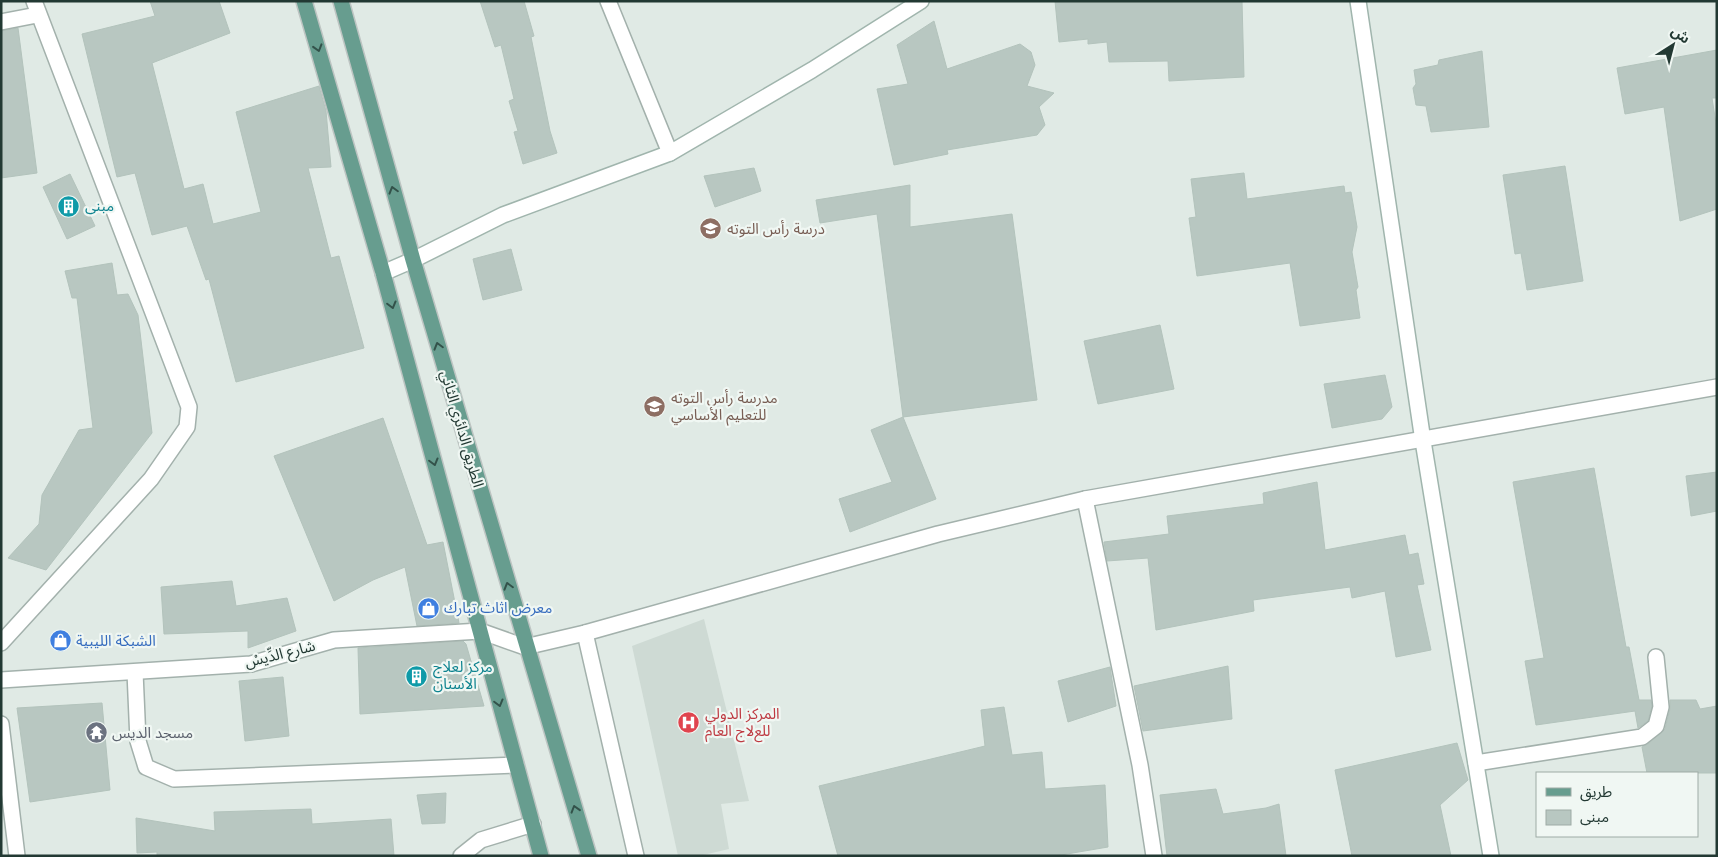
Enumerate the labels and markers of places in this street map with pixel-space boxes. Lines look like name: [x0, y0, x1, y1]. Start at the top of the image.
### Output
building icon: مبنى: [57, 194, 81, 218]
place label: مبنى: [85, 196, 114, 215]
school or university icon: درسة رأس التوته: [699, 217, 723, 241]
place label: درسة رأس التوته: [727, 219, 825, 238]
place label: مدرسة رأس التوته للتعليم الأساسي: [671, 388, 778, 426]
school or university icon: مدرسة رأس التوته للتعليم الأساسي: [643, 395, 667, 419]
shop icon: معرض اثاث تبارك: [416, 596, 440, 620]
place label: معرض اثاث تبارك: [444, 598, 552, 617]
shop icon: الشبكة الليبية: [48, 629, 72, 653]
place label: الشبكة الليبية: [76, 631, 156, 650]
place label: مركز لعلاج الأسنان: [433, 657, 493, 693]
building icon: مركز لعلاج الأسنان: [405, 664, 429, 688]
place label: المركز الدولي للعﻻج العام: [705, 704, 780, 743]
hospital icon: المركز الدولي للعﻻج العام: [677, 711, 701, 735]
temple icon: مسجد الديس: [84, 721, 108, 745]
place label: مسجد الديس: [112, 723, 193, 742]

